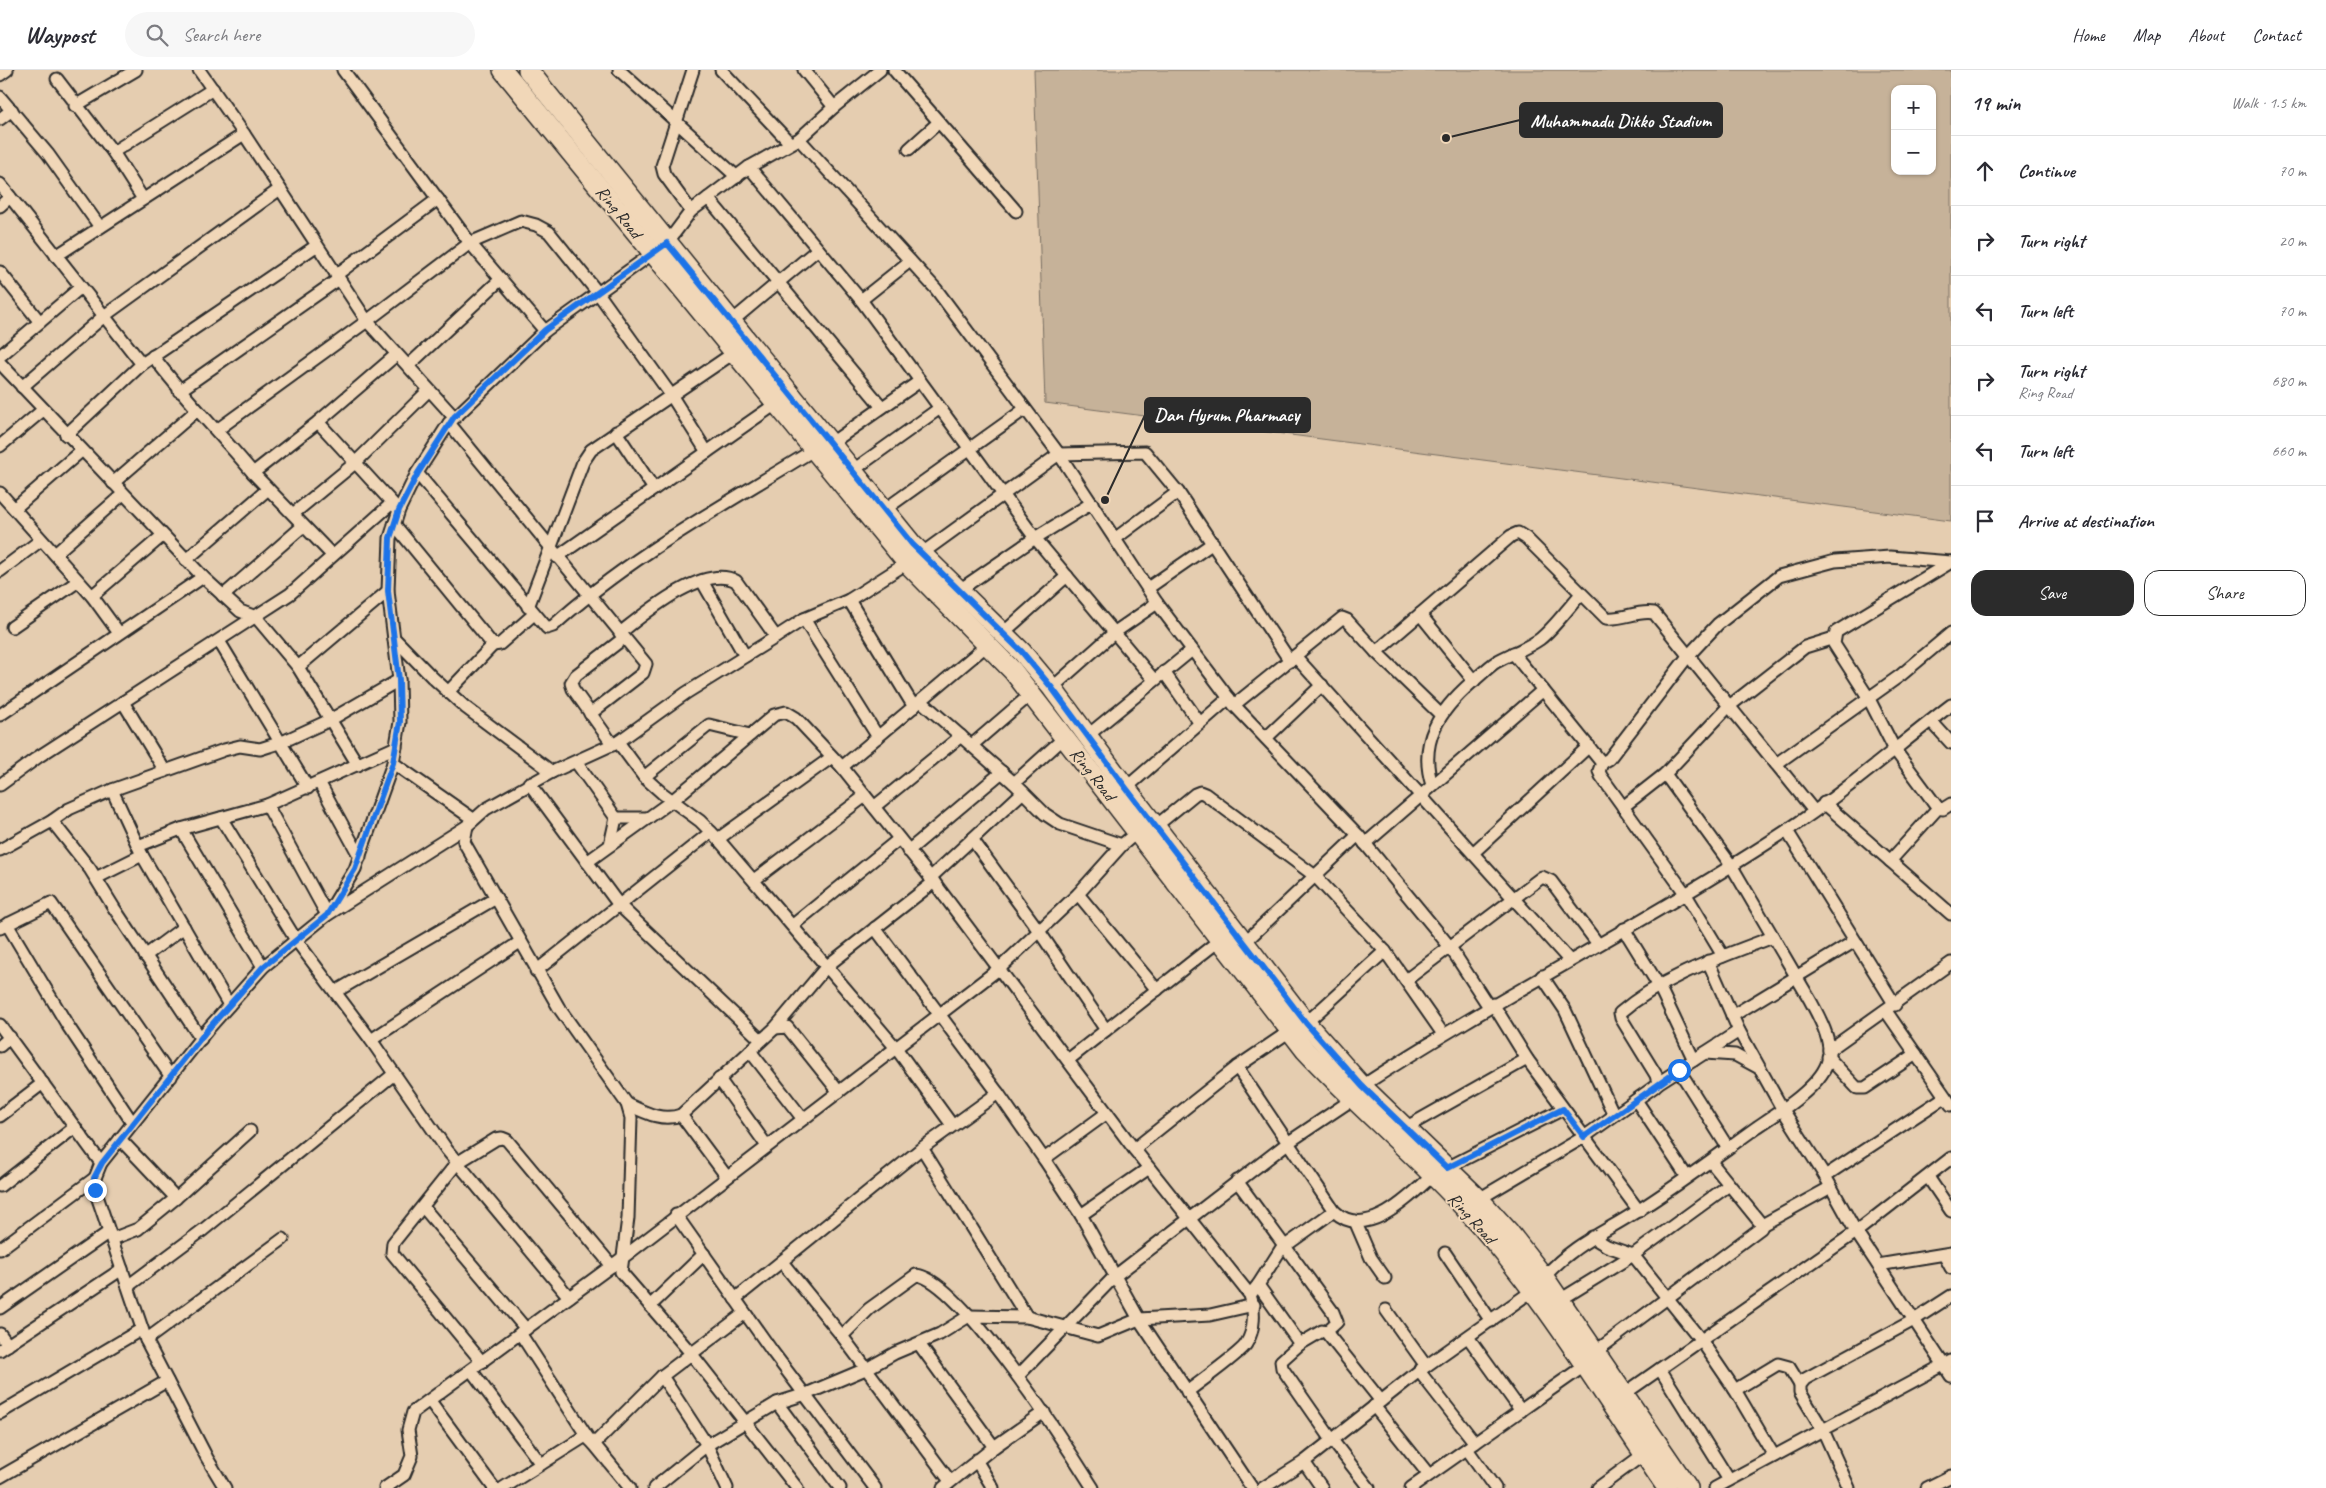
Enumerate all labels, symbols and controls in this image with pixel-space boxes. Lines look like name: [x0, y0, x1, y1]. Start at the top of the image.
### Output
search box: [125, 12, 475, 57]
text: Waypost: [25, 20, 95, 50]
icon: search: [143, 21, 171, 49]
text: Search here: [183, 23, 260, 47]
text: Home: [2072, 24, 2105, 46]
text: Map: [2133, 24, 2160, 46]
text: About: [2188, 24, 2224, 46]
text: Contact: [2252, 24, 2301, 46]
map controls: [1891, 85, 1936, 175]
button: +: [1891, 85, 1936, 130]
text: 19 min: [1971, 90, 2020, 116]
text: Walk · 1.5 km: [2231, 93, 2306, 113]
callout: Muhammadu Dikko Stadium: [1520, 103, 1722, 137]
text: Muhammadu Dikko Stadium: [1531, 109, 1713, 133]
button: −: [1891, 130, 1936, 175]
icon: ahead: [1971, 157, 1999, 185]
text: Continue: [2018, 159, 2075, 183]
text: 70 m: [2279, 161, 2306, 181]
street label: Ring Road: [591, 181, 649, 245]
icon: right: [1971, 227, 1999, 255]
text: Turn right: [2018, 229, 2085, 253]
text: 20 m: [2279, 231, 2306, 251]
icon: left: [1971, 297, 1999, 325]
text: Turn left: [2018, 299, 2073, 323]
text: 70 m: [2279, 301, 2306, 321]
text: Turn right: [2018, 359, 2085, 383]
icon: right: [1971, 367, 1999, 395]
text: 680 m: [2272, 371, 2306, 391]
text: Ring Road: [2018, 383, 2073, 403]
callout: Dan Hyrum Pharmacy: [1145, 398, 1310, 432]
text: Dan Hyrum Pharmacy: [1155, 403, 1302, 427]
icon: left: [1971, 437, 1999, 465]
text: Turn left: [2018, 439, 2073, 463]
text: 660 m: [2272, 441, 2306, 461]
icon: arrive: [1971, 507, 1999, 535]
text: Arrive at destination: [2018, 509, 2154, 533]
button: Save: [1971, 570, 2134, 616]
button: Share: [2144, 570, 2306, 616]
street label: Ring Road: [1065, 743, 1122, 807]
route start: [1668, 1059, 1691, 1082]
route end: [84, 1179, 107, 1202]
street label: Ring Road: [1443, 1188, 1503, 1250]

